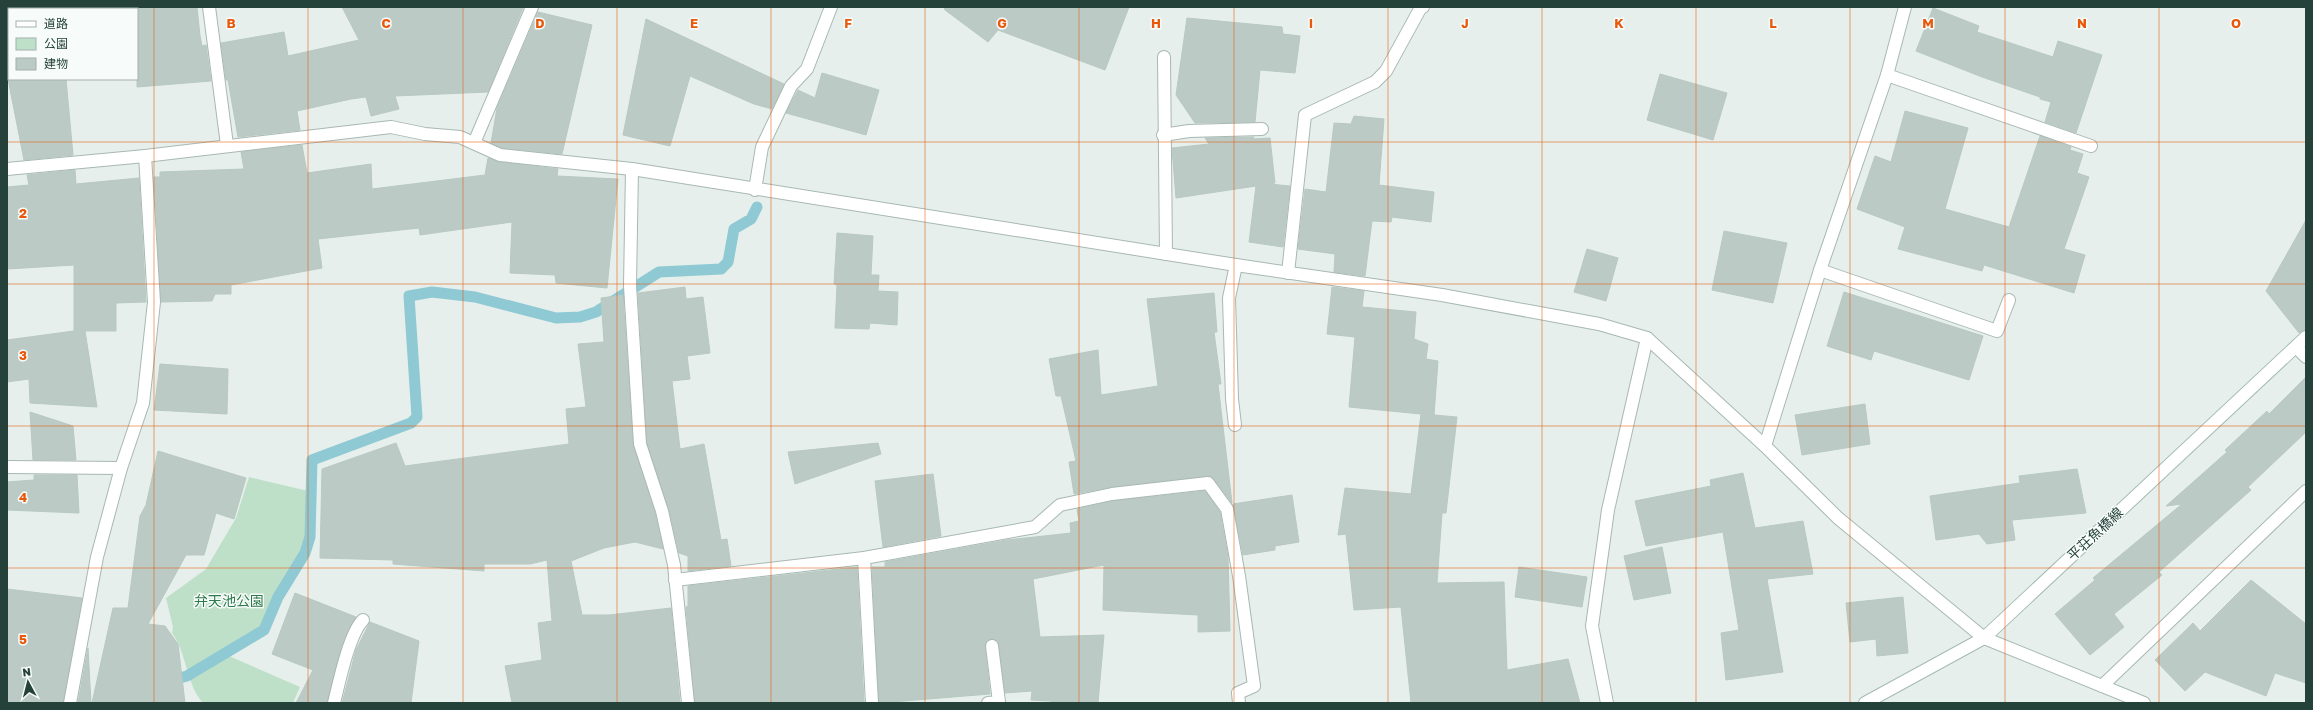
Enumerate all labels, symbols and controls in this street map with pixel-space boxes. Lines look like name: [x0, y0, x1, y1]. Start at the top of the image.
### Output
legend: [8, 8, 138, 80]
text: B: [226, 15, 236, 31]
text: C: [381, 15, 391, 31]
text: D: [535, 15, 545, 31]
text: E: [690, 15, 698, 31]
text: F: [844, 15, 852, 31]
text: G: [997, 15, 1007, 31]
text: H: [1151, 15, 1161, 31]
text: I: [1309, 15, 1313, 31]
text: J: [1461, 15, 1469, 31]
text: K: [1614, 15, 1624, 31]
text: L: [1769, 15, 1777, 31]
text: M: [1922, 15, 1934, 31]
text: N: [2077, 15, 2087, 31]
text: O: [2231, 15, 2241, 31]
text: 道路: [44, 16, 68, 31]
text: 公園: [44, 36, 68, 51]
text: 建物: [44, 56, 68, 71]
text: 2: [19, 205, 27, 221]
text: 3: [19, 347, 27, 363]
text: 4: [19, 489, 27, 505]
street label: 平荘魚橋線: [2063, 504, 2126, 564]
park label: 弁天池公園: [194, 592, 264, 609]
text: 5: [19, 631, 27, 647]
north arrow: [8, 662, 48, 702]
text: N: [22, 665, 32, 679]

